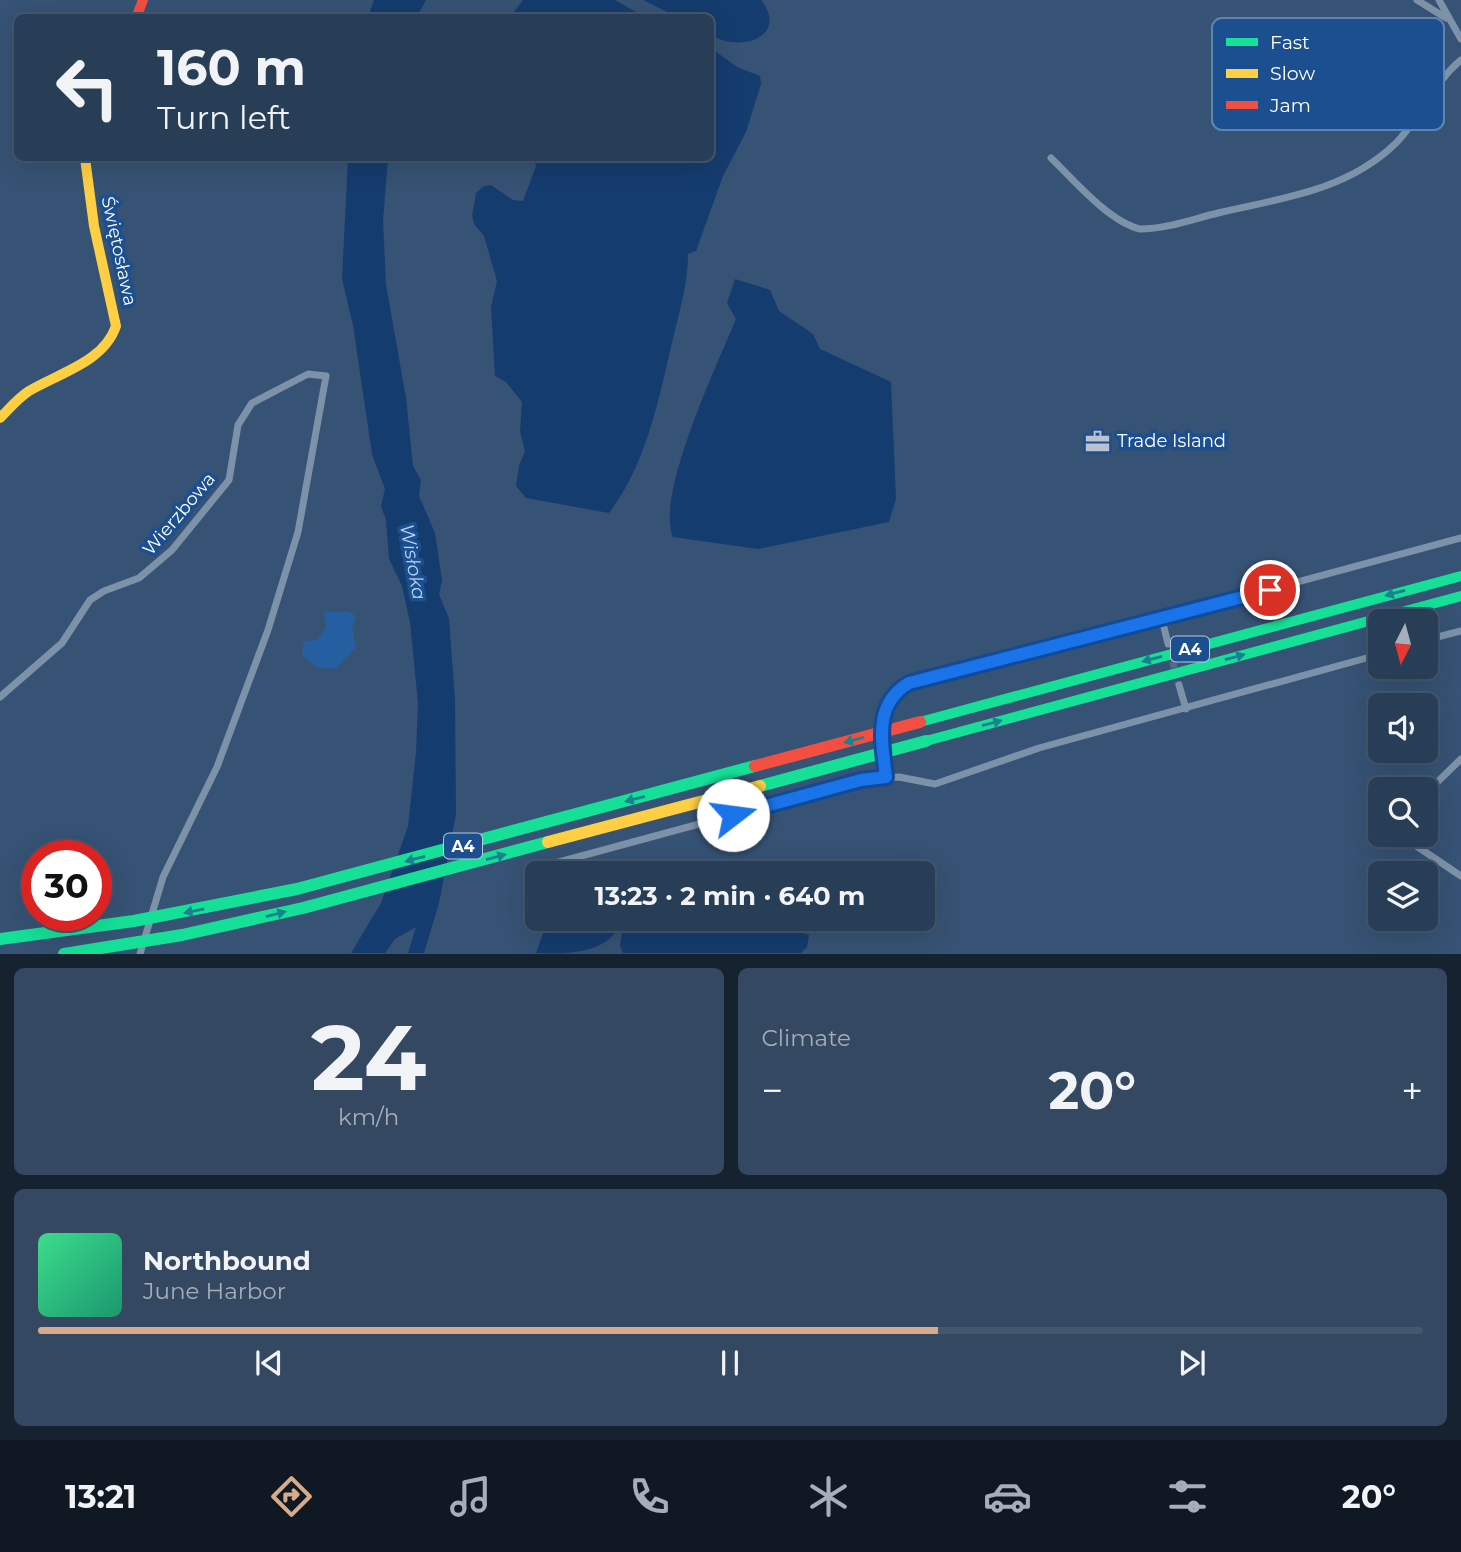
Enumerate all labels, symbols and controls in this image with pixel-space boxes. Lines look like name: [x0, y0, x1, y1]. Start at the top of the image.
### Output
legend: [1212, 18, 1444, 130]
text: Fast: [1270, 31, 1310, 54]
text: 160 m: [157, 38, 306, 97]
icon: left: [42, 42, 133, 133]
text: Slow: [1270, 62, 1315, 85]
text: Jam: [1269, 94, 1311, 117]
text: Turn left: [157, 98, 291, 137]
street label: Świętosława: [97, 194, 141, 308]
office icon: Trade Island: [1083, 427, 1111, 455]
place label: Trade Island: [1117, 430, 1226, 452]
street label: Wierzbowa: [138, 468, 220, 560]
water label: Wisłoka: [395, 522, 431, 602]
pin: [1240, 560, 1300, 620]
icon: arrive: [1251, 571, 1289, 609]
one-way arrow: [1384, 588, 1406, 599]
north arrow: [1368, 609, 1438, 679]
map controls: [1368, 609, 1438, 931]
road number: A4: [1171, 636, 1209, 662]
one-way arrow: [1224, 651, 1246, 662]
one-way arrow: [1141, 654, 1163, 665]
button: sound: [1368, 693, 1438, 763]
one-way arrow: [981, 717, 1003, 728]
one-way arrow: [843, 735, 865, 746]
button: search: [1368, 777, 1438, 847]
position arrow: [696, 778, 770, 852]
one-way arrow: [624, 795, 645, 805]
road number: A4: [444, 834, 482, 859]
speed limit sign: 30: [21, 840, 112, 931]
one-way arrow: [485, 851, 507, 862]
one-way arrow: [404, 854, 425, 864]
button: layers: [1368, 861, 1438, 931]
text: 13:23 · 2 min · 640 m: [595, 880, 865, 912]
one-way arrow: [183, 905, 205, 916]
one-way arrow: [265, 909, 287, 920]
text: 24: [311, 1002, 426, 1113]
text: Climate: [762, 1024, 851, 1052]
text: 20°: [1048, 1059, 1136, 1122]
text: −: [762, 1067, 783, 1114]
text: +: [1401, 1067, 1423, 1114]
text: km/h: [338, 1103, 399, 1131]
text: Northbound: [143, 1245, 311, 1277]
text: June Harbor: [143, 1277, 286, 1305]
icon: previous: [250, 1344, 288, 1382]
icon: pause: [711, 1344, 749, 1382]
icon: next: [1173, 1344, 1211, 1382]
icon: directions: [267, 1472, 316, 1521]
icon: music: [446, 1472, 495, 1521]
icon: phone: [625, 1472, 674, 1521]
icon: climate: [804, 1472, 853, 1521]
icon: car: [983, 1472, 1032, 1521]
icon: filters: [1163, 1472, 1212, 1521]
text: 13:21: [65, 1477, 136, 1516]
text: 20°: [1342, 1477, 1396, 1516]

